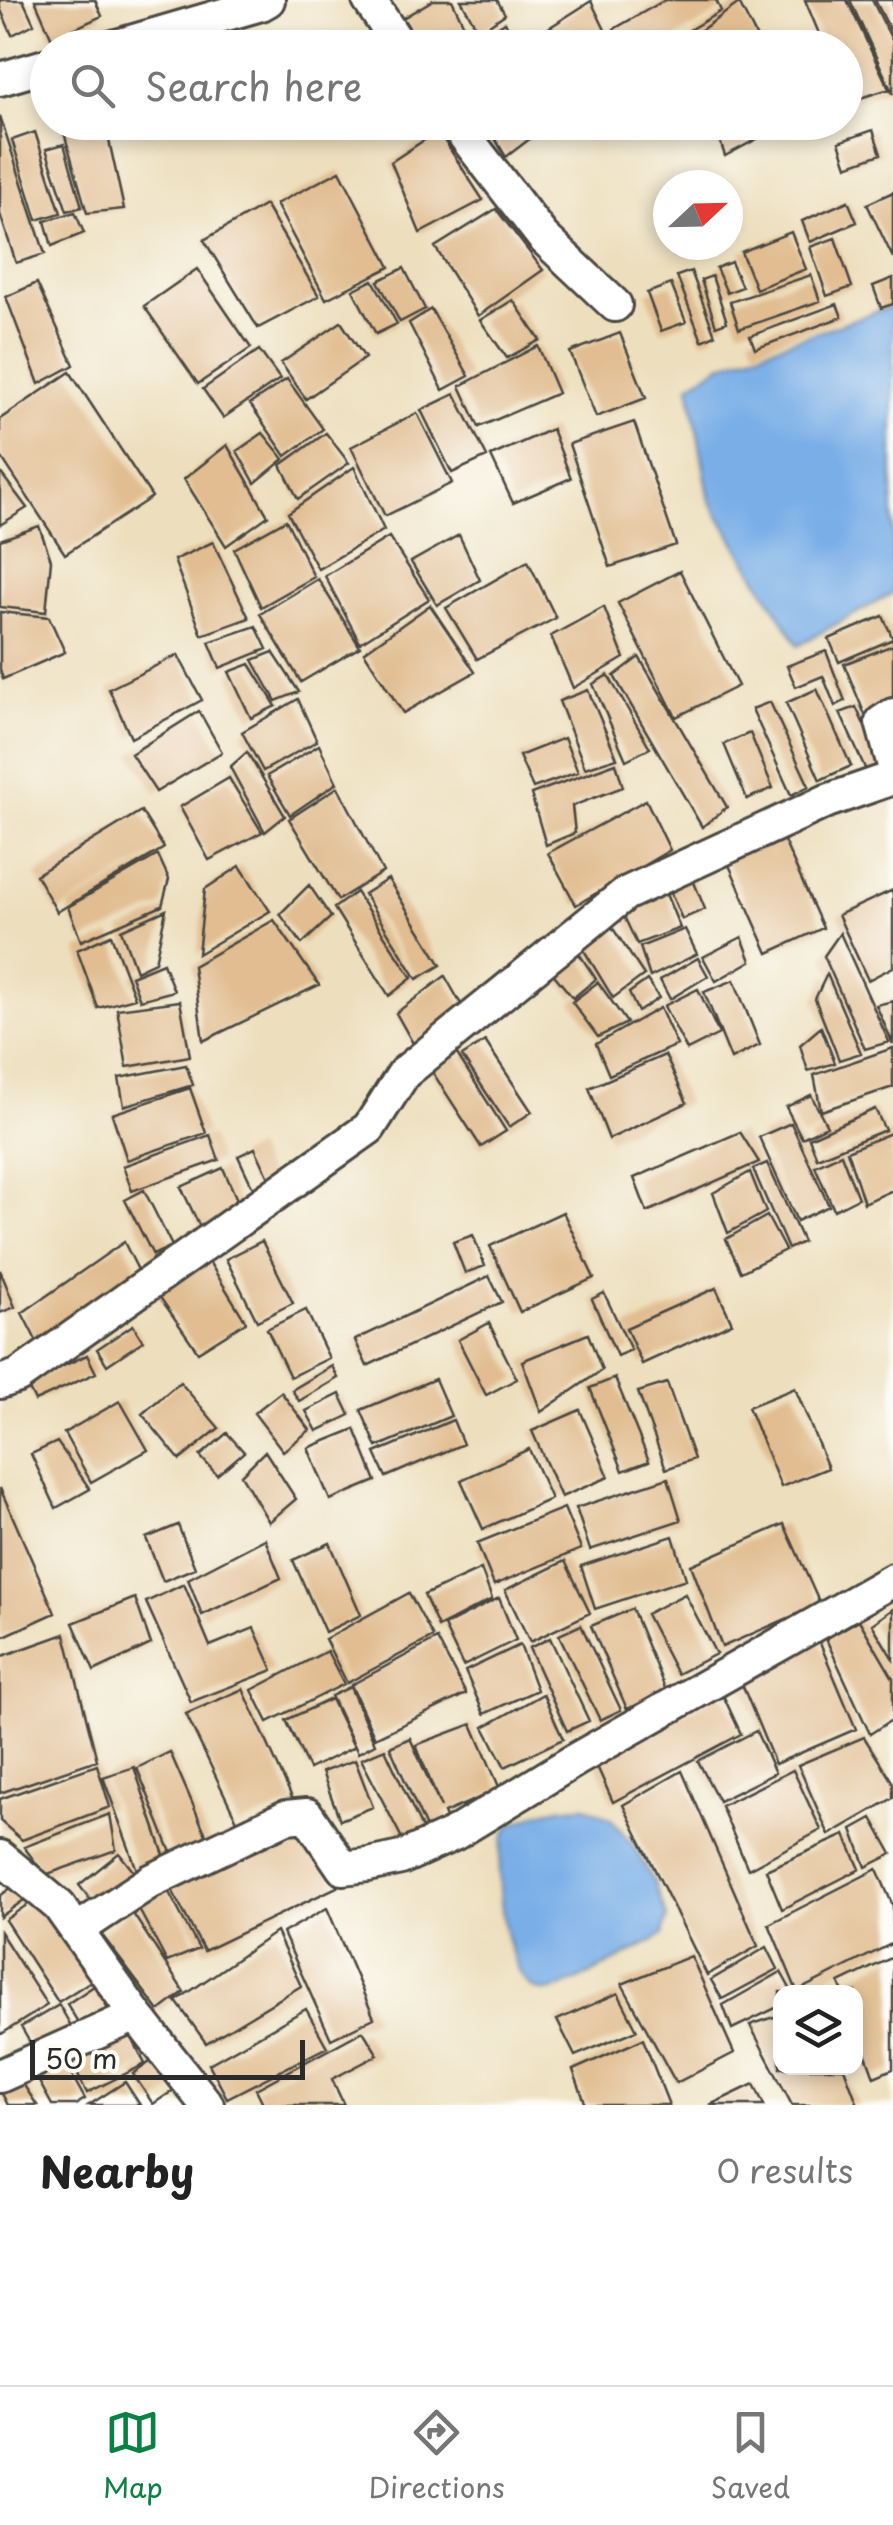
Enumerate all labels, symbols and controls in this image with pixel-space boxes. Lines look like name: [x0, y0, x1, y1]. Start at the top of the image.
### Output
search box: [30, 30, 863, 140]
text: Search here: [145, 57, 362, 114]
icon: search: [65, 58, 120, 113]
north arrow: [653, 170, 743, 260]
map controls: [773, 1985, 863, 2075]
button: layers: [773, 1985, 863, 2075]
scale bar: [30, 2035, 305, 2080]
text: 50 m: [45, 2036, 118, 2079]
text: Nearby: [40, 2139, 194, 2202]
text: 0 results: [717, 2146, 853, 2194]
tab: Map: [103, 2405, 163, 2508]
tab: Directions: [369, 2405, 505, 2508]
tab: Saved: [711, 2405, 790, 2508]

